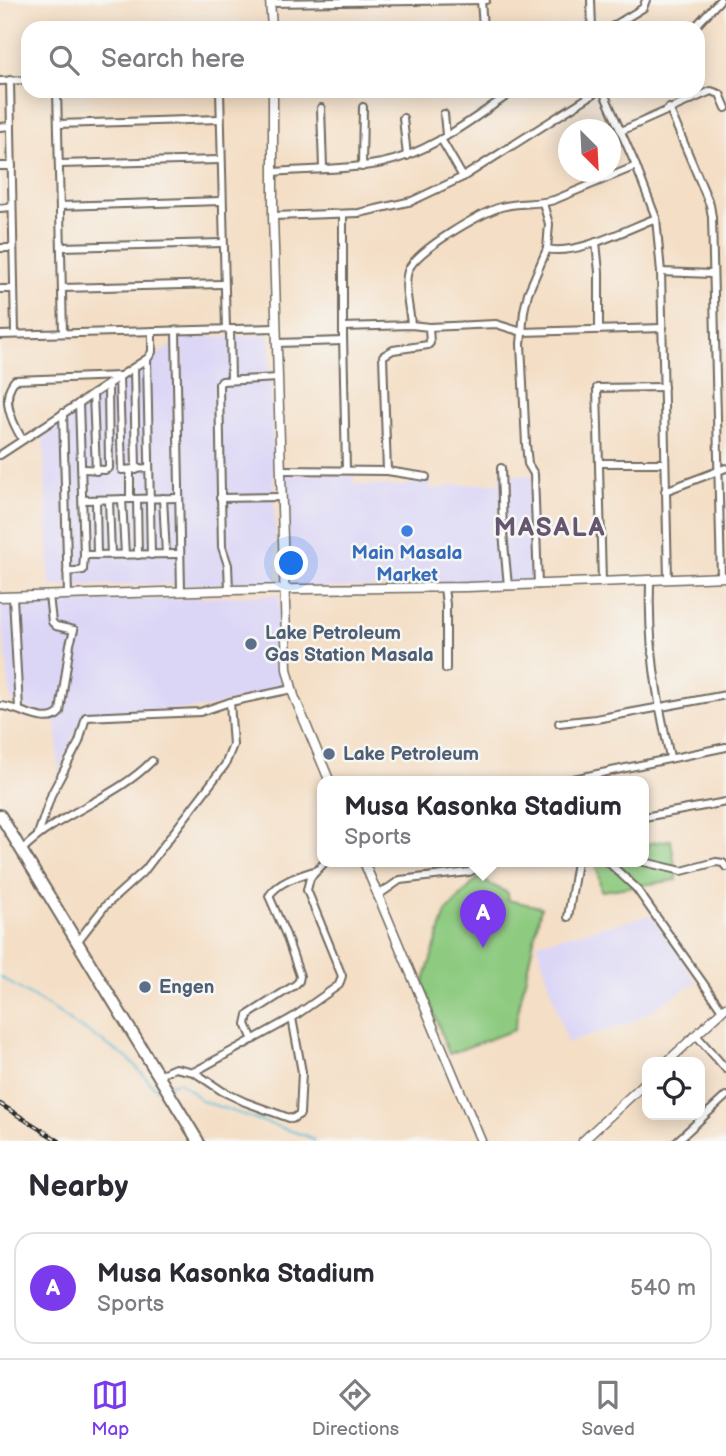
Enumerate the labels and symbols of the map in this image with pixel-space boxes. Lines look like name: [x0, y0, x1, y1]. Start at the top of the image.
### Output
north arrow: [558, 119, 621, 182]
district label: MASALA: [494, 513, 606, 544]
marker: Main Masala Market: [399, 523, 415, 539]
place label: Main Masala Market: [352, 542, 462, 587]
your location: [274, 546, 308, 580]
place label: Lake Petroleum Gas Station Masala: [265, 622, 434, 667]
marker: Lake Petroleum Gas Station Masala: [243, 636, 259, 652]
place label: Lake Petroleum: [343, 743, 479, 766]
marker: Lake Petroleum: [321, 746, 337, 762]
pin: A: [460, 890, 506, 948]
place label: Engen: [159, 976, 214, 999]
marker: Engen: [137, 979, 153, 995]

